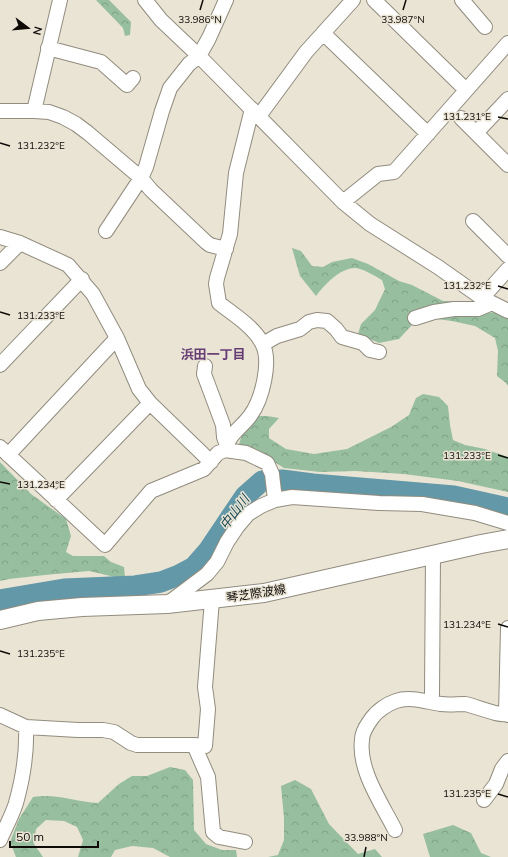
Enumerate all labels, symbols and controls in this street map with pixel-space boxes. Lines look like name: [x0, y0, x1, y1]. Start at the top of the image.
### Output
north arrow: [8, 8, 48, 48]
text: 33.986°N: [178, 13, 222, 26]
text: 33.987°N: [381, 13, 425, 26]
text: N: [30, 25, 45, 37]
text: 131.231°E: [443, 110, 491, 123]
text: 131.232°E: [17, 139, 65, 152]
text: 131.232°E: [443, 279, 491, 292]
text: 131.233°E: [17, 309, 65, 322]
district label: 浜田一丁目: [180, 346, 246, 362]
text: 131.233°E: [443, 449, 491, 462]
text: 131.234°E: [17, 478, 65, 491]
water label: 中山川: [216, 490, 253, 532]
street label: 琴芝際波線: [225, 581, 287, 605]
text: 131.234°E: [443, 618, 491, 631]
text: 131.235°E: [17, 647, 65, 660]
text: 131.235°E: [443, 787, 491, 800]
scale bar: [10, 823, 98, 849]
text: 50 m: [16, 829, 44, 844]
text: 33.988°N: [344, 831, 388, 844]

